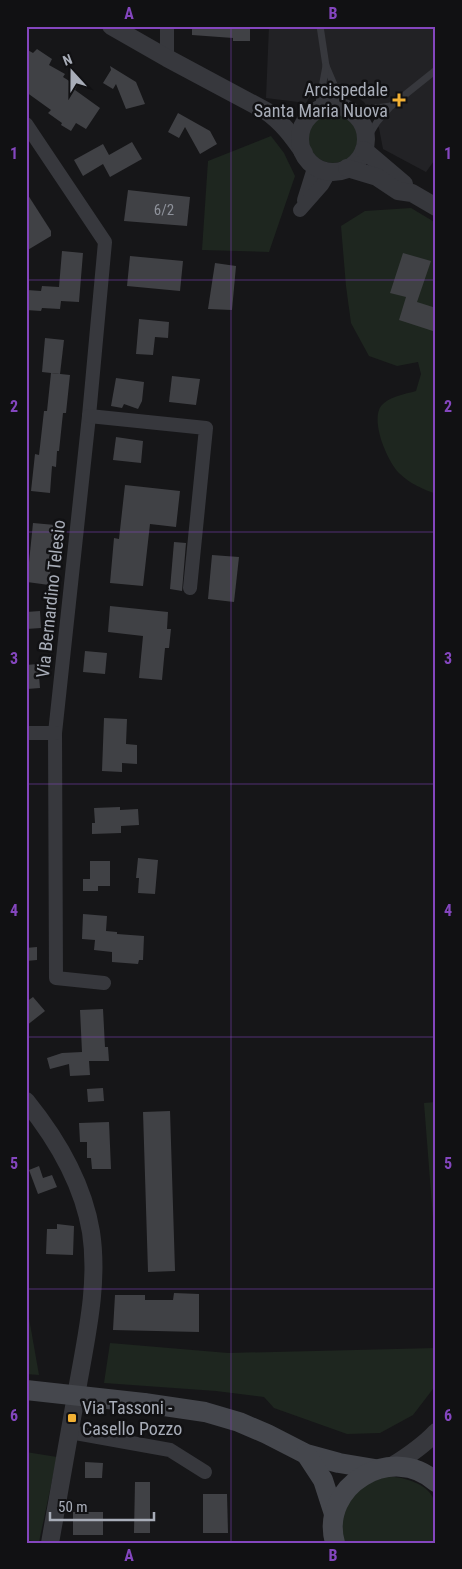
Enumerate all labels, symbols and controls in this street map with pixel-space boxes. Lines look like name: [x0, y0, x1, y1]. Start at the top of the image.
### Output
text: A: [124, 4, 134, 23]
text: B: [329, 4, 338, 23]
north arrow: [48, 48, 98, 98]
text: N: [60, 51, 74, 69]
place label: Arcispedale Santa Maria Nuova: [254, 79, 388, 121]
marker: Arcispedale Santa Maria Nuova: [392, 93, 406, 107]
text: 1: [10, 144, 18, 163]
text: 1: [444, 144, 452, 163]
house number: 6/2: [154, 201, 174, 219]
text: 2: [10, 397, 18, 416]
text: 2: [444, 397, 452, 416]
street label: Via Bernardino Telesio: [32, 519, 69, 679]
text: 3: [10, 649, 18, 668]
text: 3: [444, 649, 452, 668]
text: 4: [10, 901, 18, 920]
text: 4: [444, 901, 452, 920]
text: 5: [10, 1154, 18, 1173]
text: 5: [444, 1154, 452, 1173]
place label: Via Tassoni - Casello Pozzo: [82, 1397, 182, 1439]
text: 6: [10, 1406, 18, 1425]
text: 6: [444, 1406, 452, 1425]
marker: Via Tassoni - Casello Pozzo: [66, 1412, 78, 1424]
scale bar: [50, 1489, 154, 1521]
text: 50 m: [58, 1498, 88, 1516]
text: A: [124, 1546, 134, 1565]
text: B: [329, 1546, 338, 1565]

